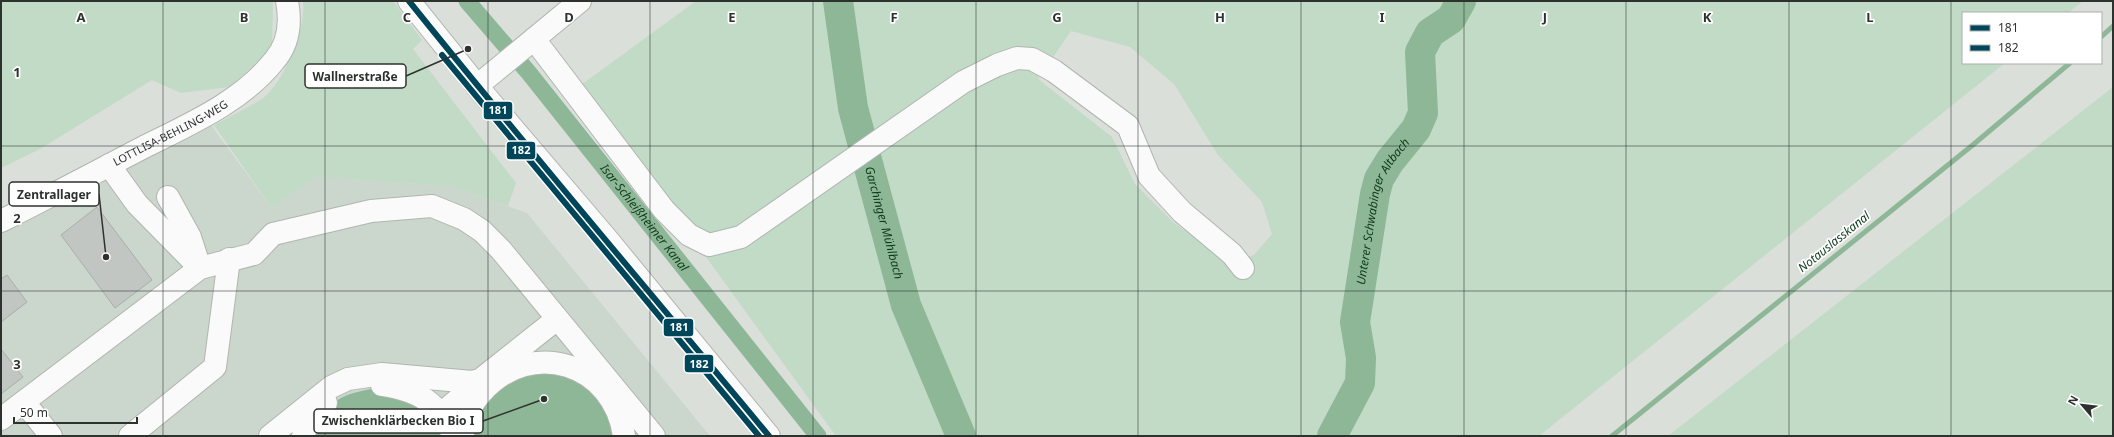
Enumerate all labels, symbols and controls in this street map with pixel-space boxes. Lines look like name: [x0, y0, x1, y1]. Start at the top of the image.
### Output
text: A: [77, 8, 86, 26]
text: B: [240, 8, 248, 26]
text: C: [403, 8, 411, 26]
text: D: [564, 8, 574, 26]
text: E: [728, 8, 736, 26]
text: F: [890, 8, 898, 26]
text: G: [1052, 8, 1062, 26]
text: H: [1215, 8, 1225, 26]
text: I: [1379, 8, 1385, 26]
text: J: [1542, 8, 1547, 26]
text: K: [1703, 8, 1712, 26]
text: L: [1866, 8, 1874, 26]
legend: [1962, 12, 2102, 64]
text: 181: [1998, 19, 2019, 36]
text: 182: [1998, 39, 2019, 56]
text: 1: [13, 63, 21, 81]
callout: Wallnerstraße: [305, 64, 406, 88]
text: Wallnerstraße: [312, 68, 398, 85]
street label: LOTTLISA-BEHLING-WEG: [110, 96, 230, 169]
line badge: 181: [483, 101, 513, 120]
text: 181: [489, 102, 507, 117]
water label: Unterer Schwabinger Altbach: [1352, 134, 1413, 286]
line badge: 182: [506, 141, 536, 160]
text: 182: [512, 142, 530, 157]
water label: Isar-Schleißheimer Kanal: [596, 159, 693, 275]
water label: Garchinger Mühlbach: [861, 164, 908, 281]
callout: Zentrallager: [9, 182, 99, 206]
text: Zentrallager: [17, 186, 92, 203]
water label: Notauslasskanal: [1794, 207, 1874, 276]
text: 2: [13, 209, 21, 227]
line badge: 181: [663, 318, 694, 337]
text: 181: [670, 319, 688, 334]
line badge: 182: [684, 354, 714, 373]
text: 3: [13, 355, 21, 373]
text: 182: [690, 356, 708, 371]
north arrow: [2062, 385, 2102, 425]
text: N: [2064, 393, 2081, 408]
scale bar: [14, 399, 137, 425]
text: 50 m: [20, 404, 48, 421]
callout: Zwischenklärbecken Bio I: [314, 409, 483, 433]
text: Zwischenklärbecken Bio I: [322, 412, 475, 429]

